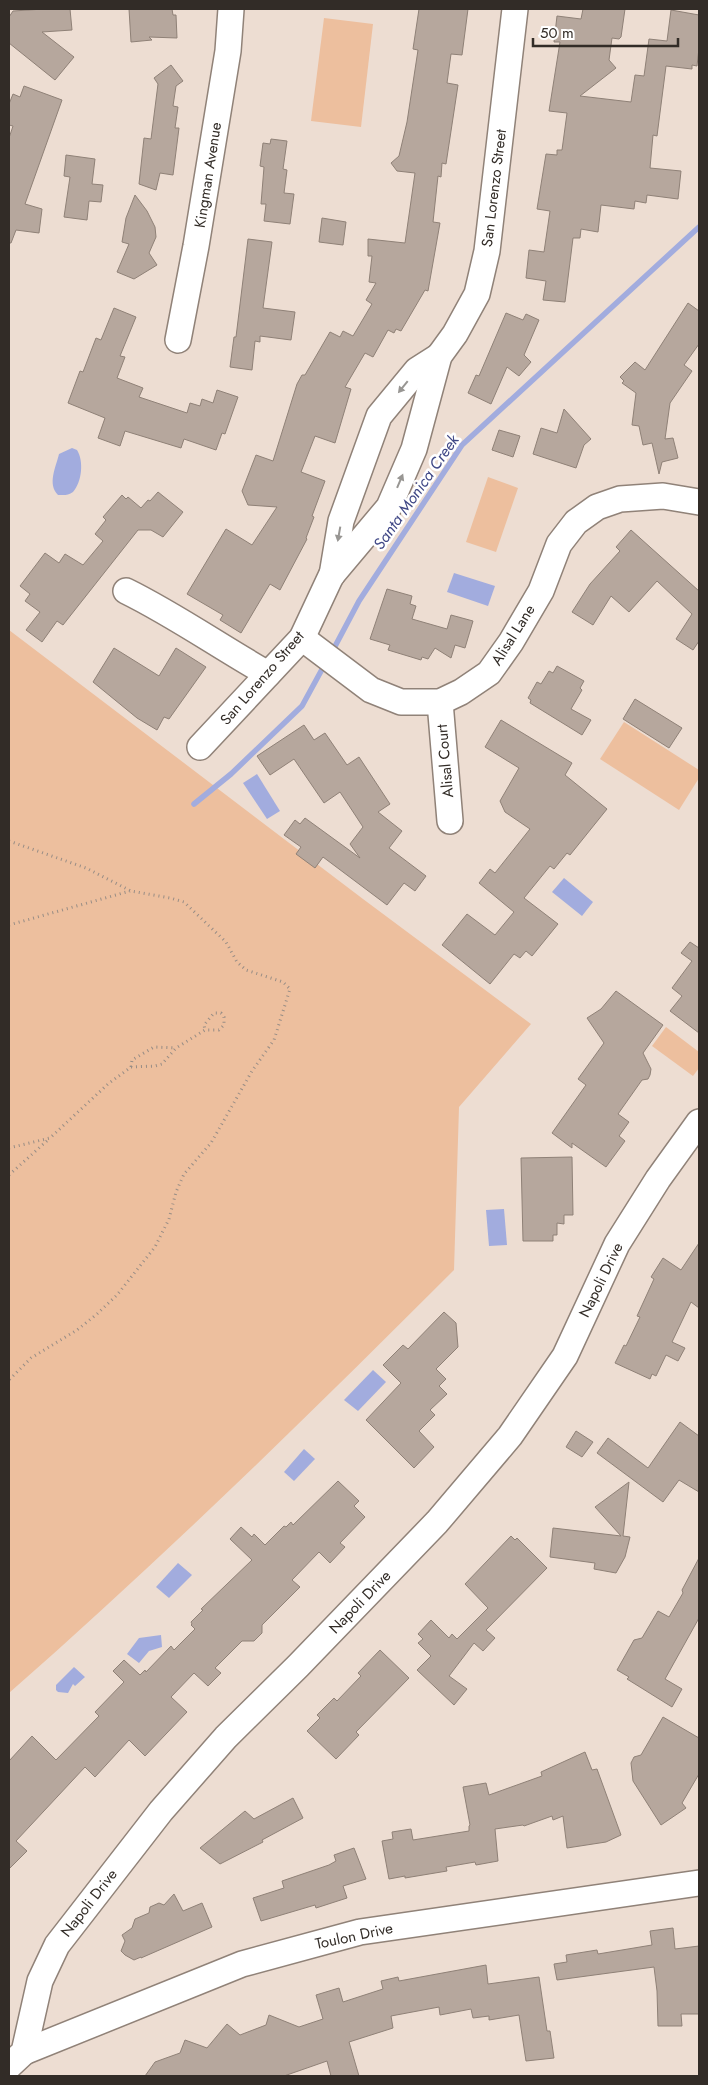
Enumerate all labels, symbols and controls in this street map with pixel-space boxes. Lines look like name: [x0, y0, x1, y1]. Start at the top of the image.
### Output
scale bar: [533, 15, 678, 47]
text: 50 m: [540, 22, 574, 44]
street label: Kingman Avenue: [189, 120, 227, 229]
street label: San Lorenzo Street: [476, 127, 512, 248]
one-way arrow: [397, 380, 408, 393]
water label: Santa Monica Creek: [368, 429, 465, 554]
one-way arrow: [397, 474, 405, 488]
one-way arrow: [334, 526, 342, 542]
street label: Alisal Lane: [486, 600, 540, 670]
street label: San Lorenzo Street: [215, 626, 309, 730]
street label: Alisal Court: [431, 723, 459, 799]
street label: Napoli Drive: [573, 1239, 629, 1321]
street label: Napoli Drive: [324, 1565, 396, 1639]
street label: Napoli Drive: [55, 1864, 123, 1942]
street label: Toulon Drive: [313, 1917, 395, 1955]

